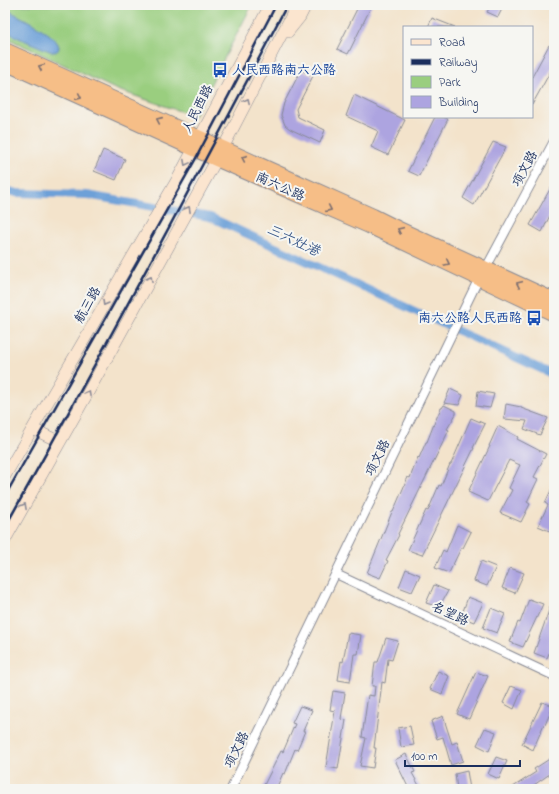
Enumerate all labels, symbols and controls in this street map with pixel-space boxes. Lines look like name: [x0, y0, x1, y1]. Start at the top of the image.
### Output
legend: [403, 26, 533, 118]
text: Road: [439, 34, 465, 52]
text: Railway: [439, 54, 478, 73]
bus stop icon: 人民西路南六公路: [211, 61, 229, 79]
place label: 人民西路南六公路: [232, 61, 336, 80]
one-way arrow: [38, 63, 45, 71]
text: Park: [439, 74, 461, 92]
street label: 人民西路: [178, 82, 218, 136]
one-way arrow: [74, 92, 82, 100]
text: Building: [438, 94, 478, 113]
one-way arrow: [242, 98, 250, 105]
one-way arrow: [156, 117, 164, 125]
street label: 项文路: [507, 147, 543, 191]
one-way arrow: [241, 155, 248, 163]
one-way arrow: [183, 159, 191, 167]
street label: 南六公路: [252, 168, 308, 206]
one-way arrow: [324, 204, 332, 212]
one-way arrow: [183, 206, 191, 214]
water label: 三六灶港: [263, 220, 325, 263]
one-way arrow: [397, 227, 405, 235]
one-way arrow: [442, 258, 450, 266]
one-way arrow: [145, 275, 153, 283]
one-way arrow: [515, 281, 523, 289]
street label: 航三路: [70, 283, 106, 327]
one-way arrow: [103, 299, 110, 306]
place label: 南六公路人民西路: [418, 309, 522, 328]
bus stop icon: 南六公路人民西路: [525, 309, 543, 327]
one-way arrow: [83, 390, 90, 397]
street label: 项文路: [361, 436, 395, 480]
one-way arrow: [20, 503, 27, 510]
street label: 名望路: [428, 597, 472, 631]
street label: 项文路: [220, 728, 254, 772]
scale bar: [405, 742, 520, 768]
text: 100 m: [411, 748, 438, 766]

